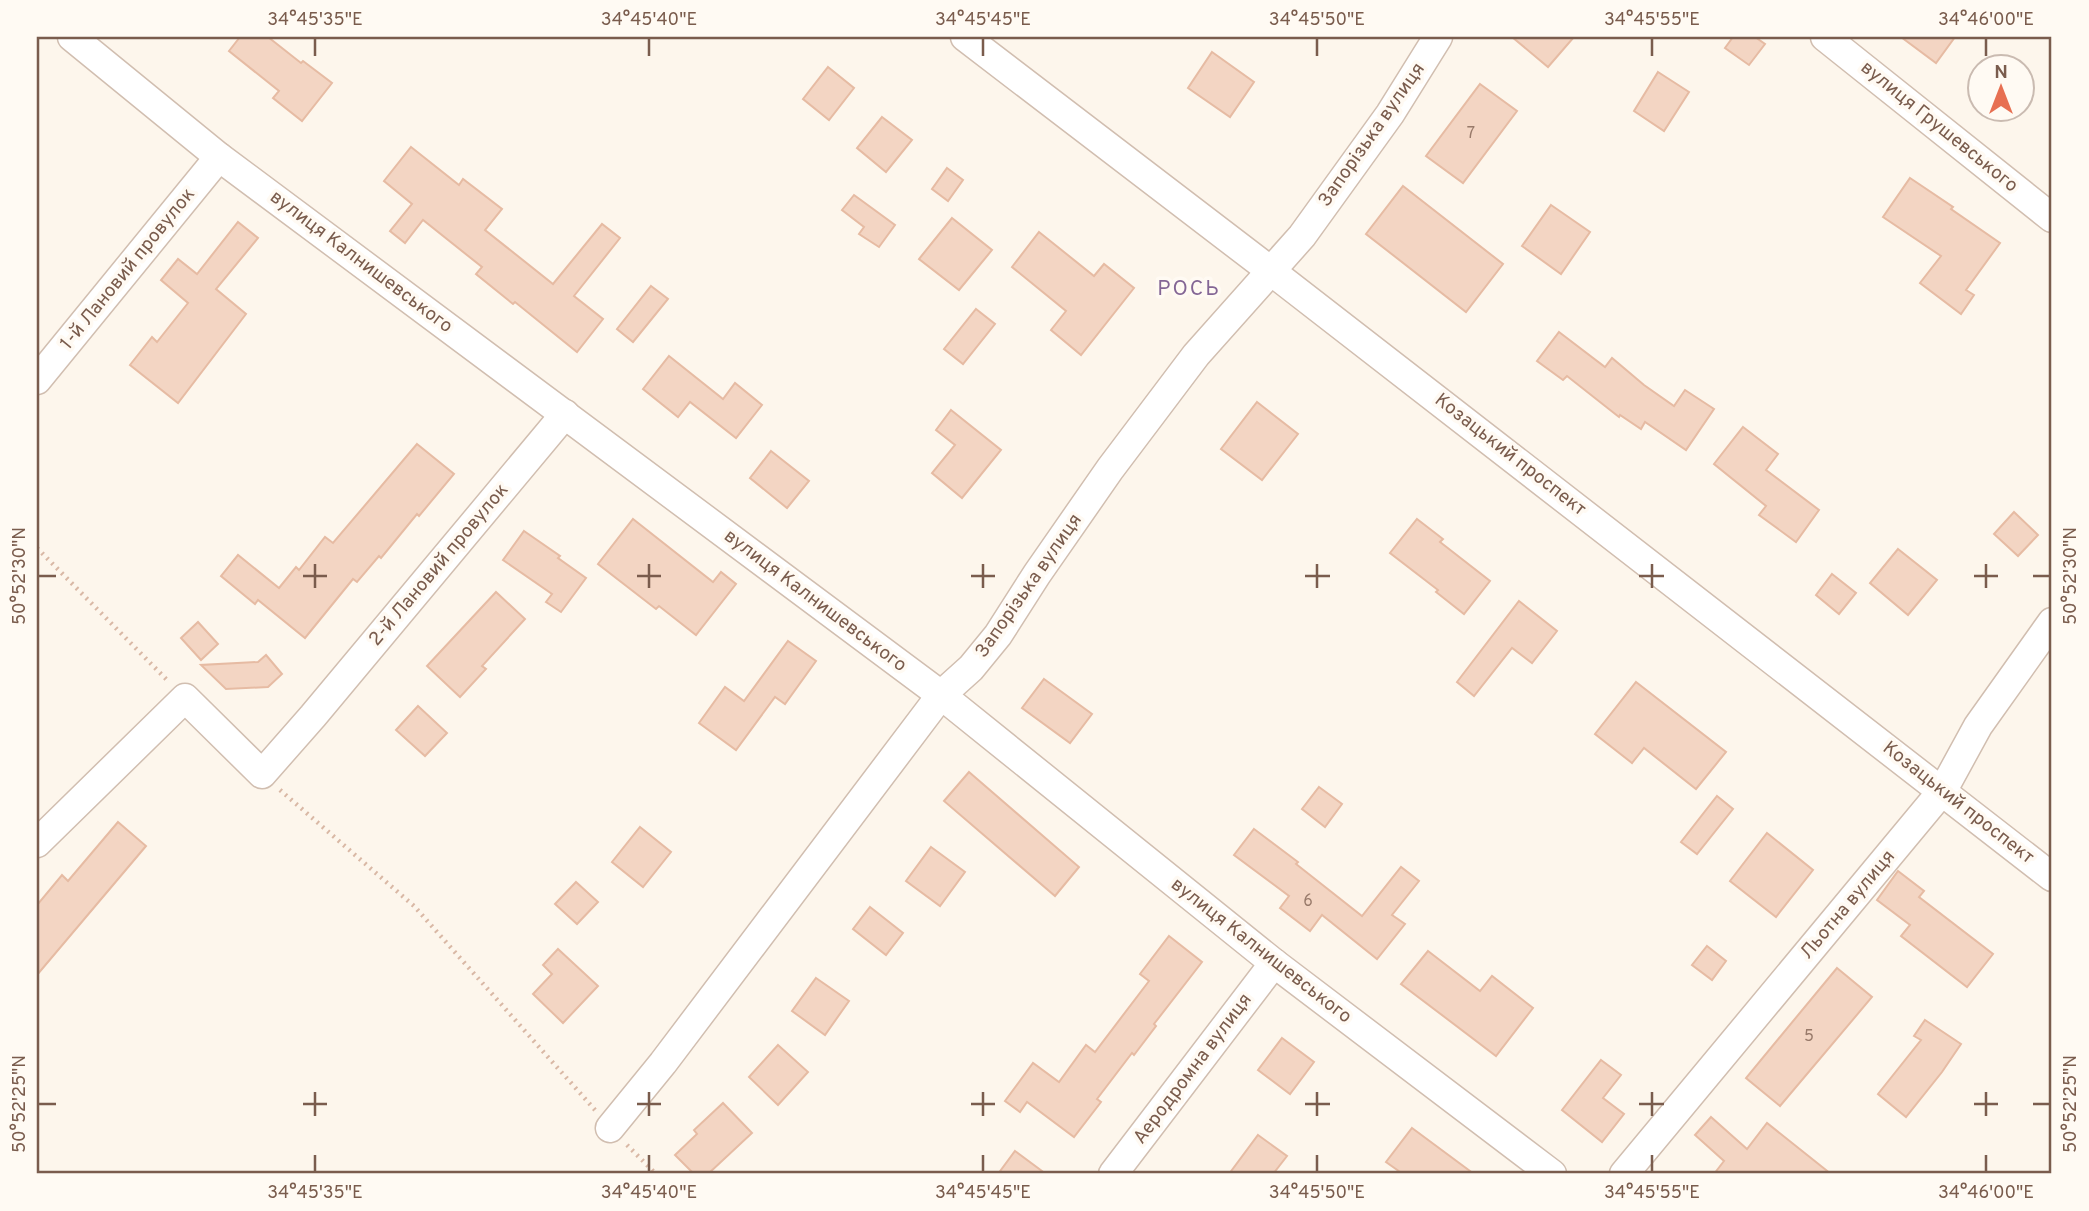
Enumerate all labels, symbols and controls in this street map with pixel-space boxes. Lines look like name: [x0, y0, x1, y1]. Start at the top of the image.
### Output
text: 34°45'35"E: [267, 9, 363, 32]
text: 34°45'40"E: [601, 9, 697, 32]
text: 34°45'45"E: [935, 9, 1031, 32]
text: 34°45'50"E: [1269, 9, 1365, 32]
text: 34°45'55"E: [1604, 9, 1700, 32]
text: 34°46'00"E: [1938, 9, 2034, 32]
north arrow: [1966, 52, 2036, 122]
street label: вулиця Грушевського: [1855, 56, 2023, 198]
street label: Запорізька вулиця: [1313, 58, 1431, 212]
text: N: [1994, 61, 2008, 85]
house number: 7: [1467, 124, 1475, 144]
street label: 1-й Лановий провулок: [55, 183, 201, 355]
street label: вулиця Калнишевського: [265, 185, 457, 339]
district label: РОСЬ: [1157, 276, 1221, 303]
street label: Козацький проспект: [1429, 388, 1591, 522]
street label: 2-й Лановий провулок: [364, 479, 514, 651]
street label: Запорізька вулиця: [970, 509, 1088, 663]
street label: вулиця Калнишевського: [719, 524, 911, 678]
text: 50°52'30"N: [9, 527, 32, 625]
text: 50°52'30"N: [2060, 527, 2083, 625]
street label: Козацький проспект: [1877, 736, 2039, 870]
street label: Льотна вулиця: [1795, 845, 1901, 965]
street label: вулиця Калнишевського: [1166, 873, 1356, 1029]
house number: 6: [1303, 892, 1313, 912]
street label: Аеродромна вулиця: [1128, 989, 1258, 1149]
house number: 5: [1804, 1027, 1814, 1047]
text: 50°52'25"N: [9, 1055, 32, 1153]
text: 50°52'25"N: [2060, 1055, 2083, 1153]
text: 34°45'35"E: [267, 1182, 363, 1205]
text: 34°45'40"E: [601, 1182, 697, 1205]
text: 34°45'45"E: [935, 1182, 1031, 1205]
text: 34°45'50"E: [1269, 1182, 1365, 1205]
text: 34°45'55"E: [1604, 1182, 1700, 1205]
text: 34°46'00"E: [1938, 1182, 2034, 1205]

